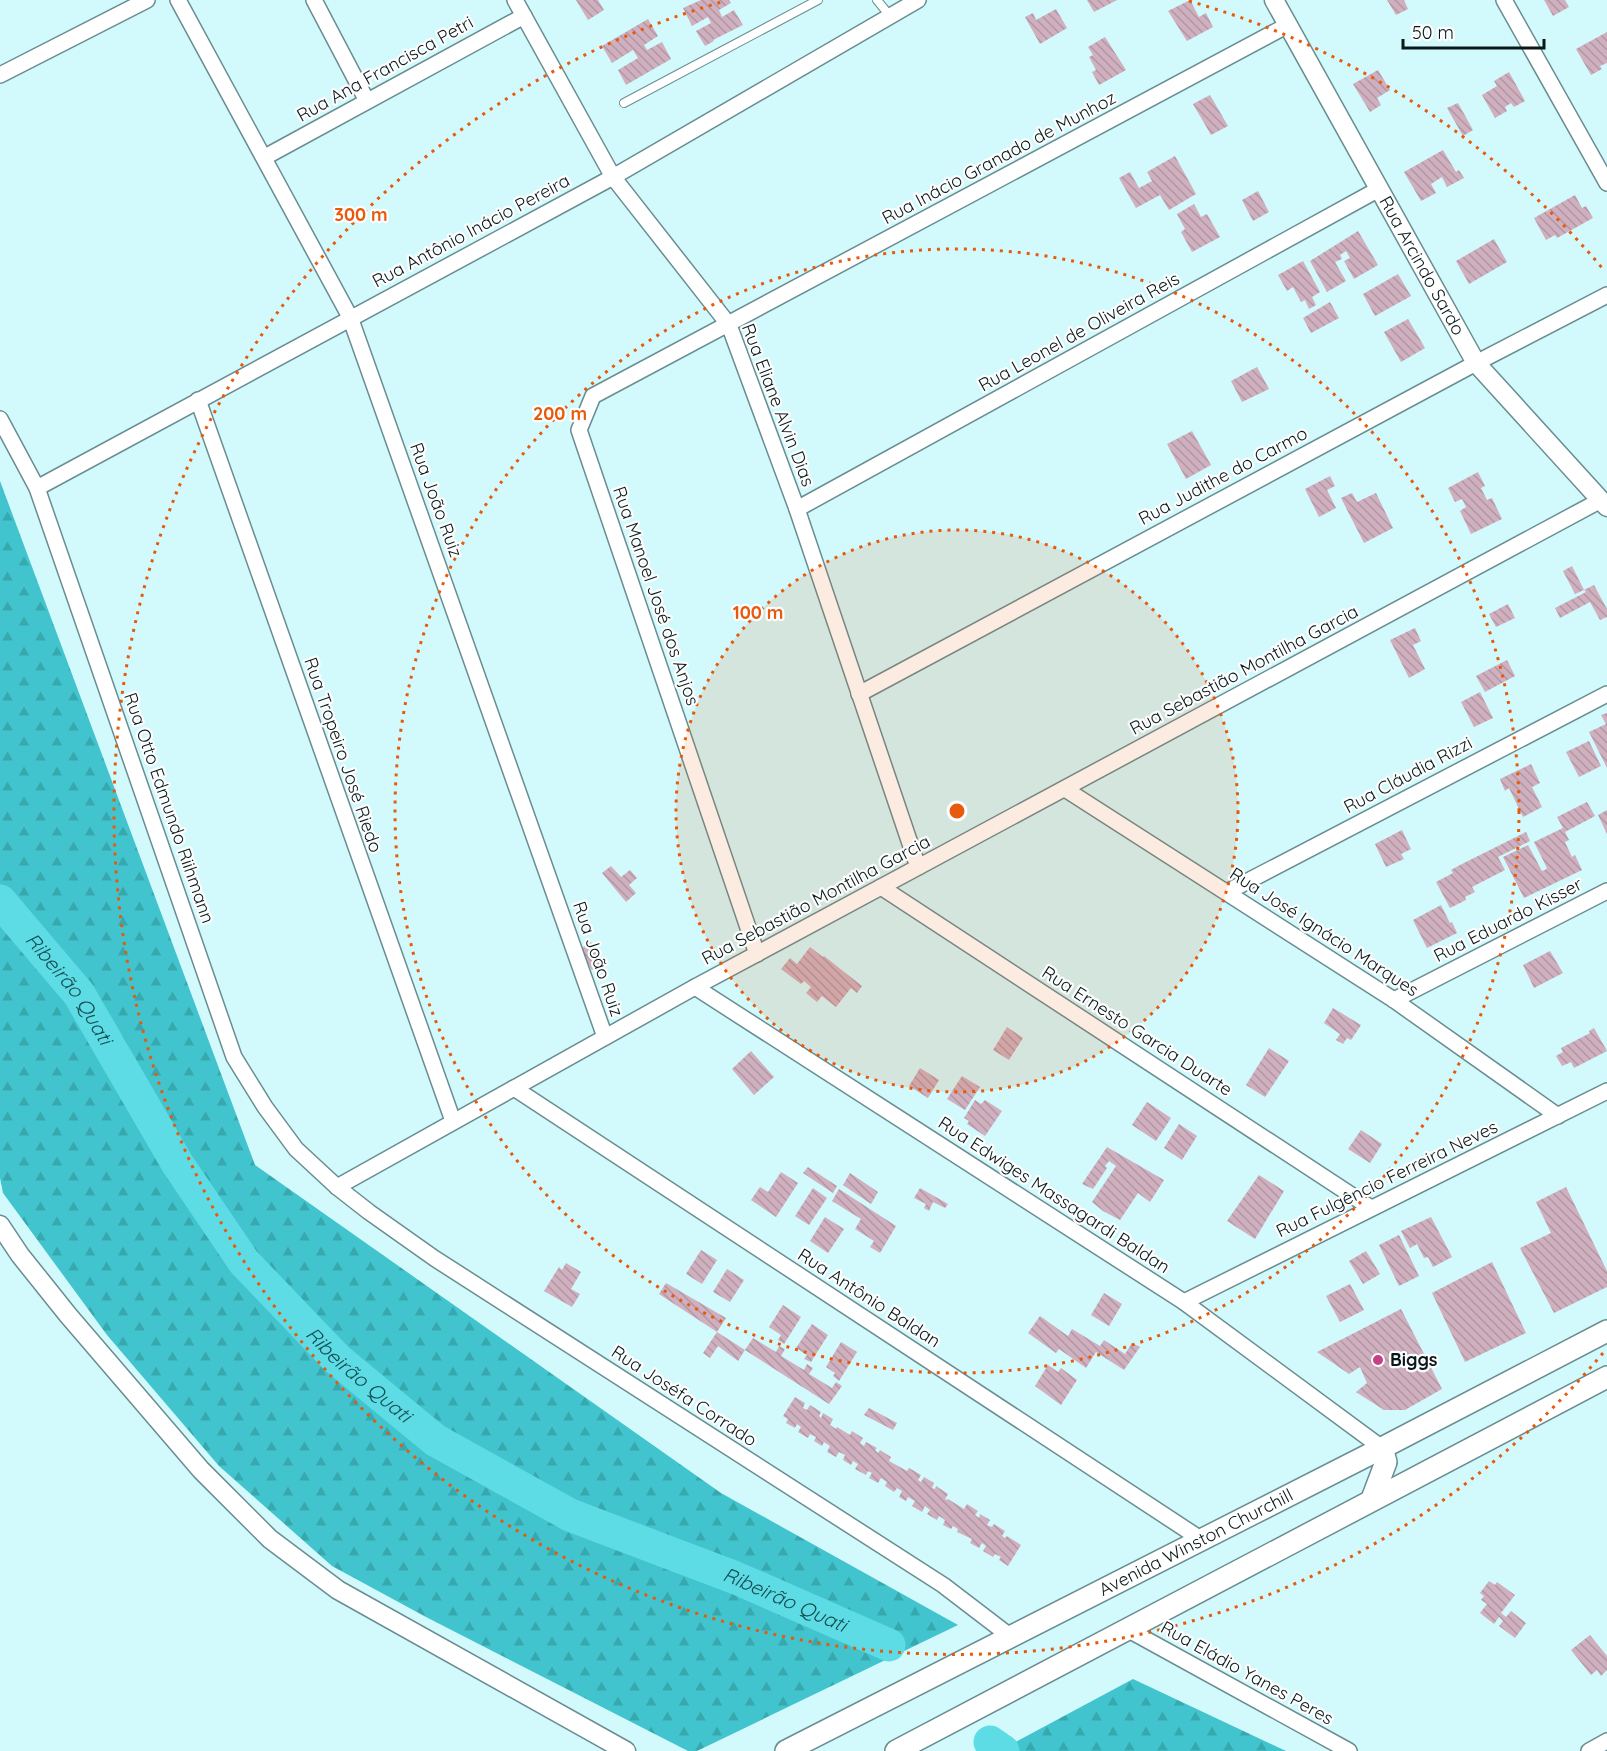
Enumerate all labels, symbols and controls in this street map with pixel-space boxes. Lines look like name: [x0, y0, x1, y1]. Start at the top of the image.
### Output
street label: Rua Ana Francisca Petri: [292, 10, 477, 127]
scale bar: [1403, 12, 1544, 50]
text: 50 m: [1412, 21, 1454, 44]
street label: Rua Inácio Granado de Munhoz: [878, 86, 1120, 229]
street label: Rua Antônio Inácio Pereira: [368, 169, 574, 293]
street label: Rua Arcindo Sardo: [1374, 192, 1470, 339]
text: 300 m: [334, 203, 388, 226]
street label: Rua Leonel de Oliveira Reis: [974, 267, 1183, 396]
street label: Rua Eliane Alvin Dias: [737, 320, 820, 490]
text: 200 m: [533, 402, 587, 425]
street label: Rua Judithe do Carmo: [1134, 421, 1311, 530]
street label: Rua João Ruiz: [405, 439, 468, 560]
street label: Rua Manoel José dos Anjos: [608, 483, 705, 708]
street label: Rua Sebastião Montilha Garcia: [1125, 599, 1362, 740]
text: 100 m: [733, 601, 783, 624]
street label: Rua Tropeiro José Riedo: [299, 654, 388, 855]
street label: Rua Otto Edmundo Riihmann: [119, 689, 220, 926]
street label: Rua Cláudia Rizzi: [1339, 731, 1476, 818]
centre of rings: [947, 801, 967, 821]
street label: Rua Sebastião Montilha Garcia: [697, 829, 934, 970]
street label: Rua José Ignácio Marques: [1225, 862, 1423, 1001]
street label: Rua Eduardo Kisser: [1430, 872, 1586, 967]
street label: Rua João Ruiz: [568, 898, 629, 1020]
water label: Ribeirão Quati: [20, 927, 120, 1051]
street label: Rua Ernesto Garcia Duarte: [1038, 960, 1237, 1101]
street label: Rua Edwiges Massagardi Baldan: [934, 1111, 1174, 1278]
street label: Rua Fulgêncio Ferreira Neves: [1272, 1115, 1501, 1242]
street label: Rua Antônio Baldan: [793, 1243, 945, 1352]
water label: Ribeirão Quati: [301, 1321, 419, 1429]
street label: Rua Joséfa Corrado: [607, 1340, 761, 1451]
place label: Biggs: [1390, 1348, 1438, 1371]
marker: Biggs: [1371, 1353, 1385, 1367]
street label: Avenida Winston Churchill: [1095, 1483, 1297, 1601]
water label: Ribeirão Quati: [720, 1561, 854, 1638]
street label: Rua Eládio Yanes Peres: [1157, 1615, 1338, 1730]

